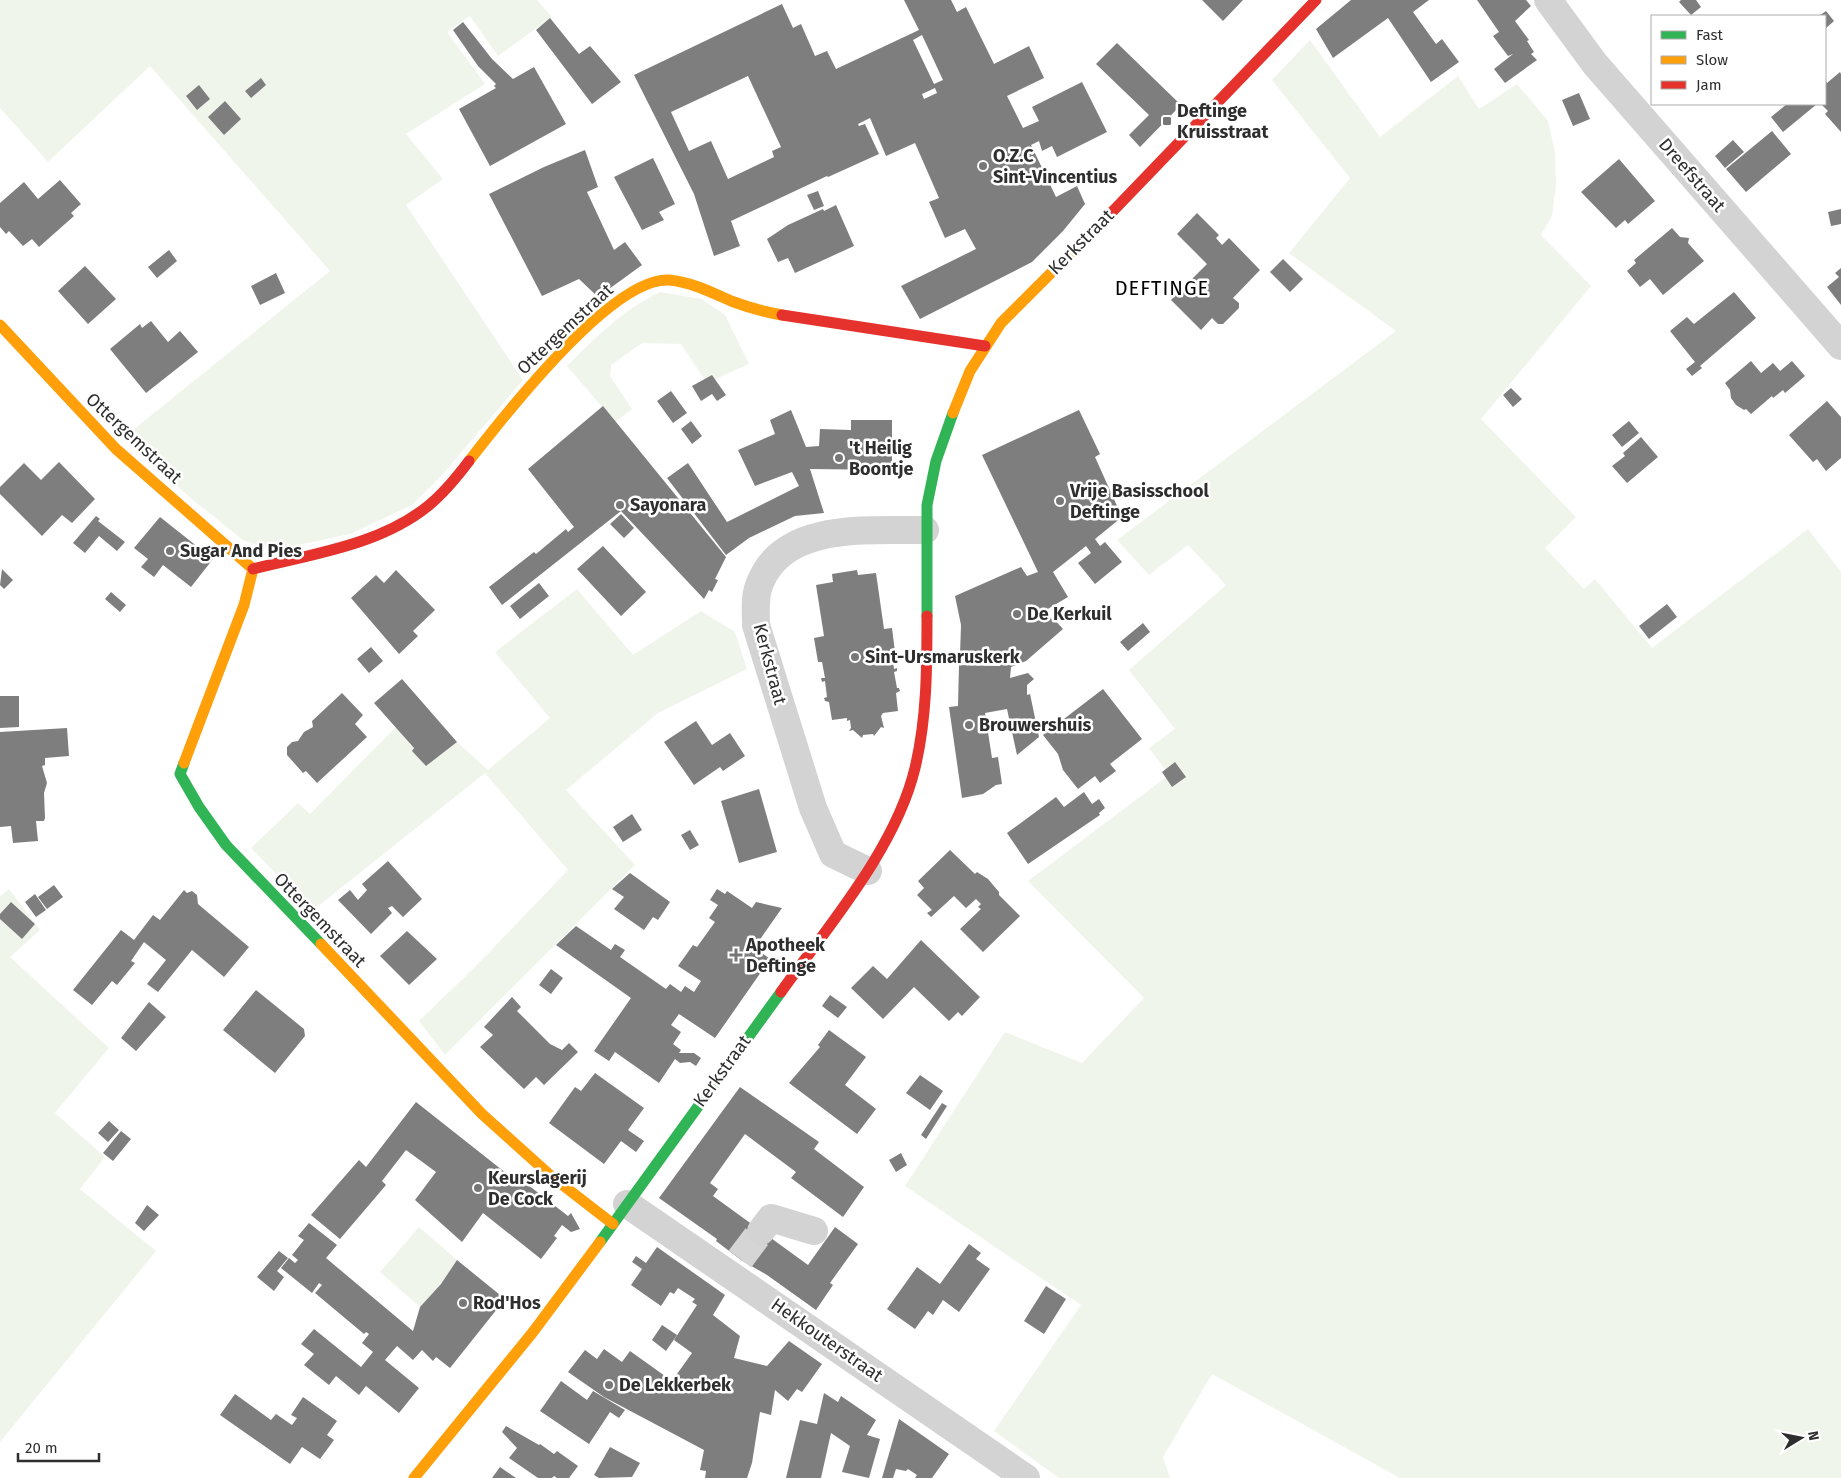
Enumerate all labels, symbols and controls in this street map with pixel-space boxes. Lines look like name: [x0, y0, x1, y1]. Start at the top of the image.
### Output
legend: [1651, 15, 1826, 105]
text: Fast: [1696, 26, 1723, 44]
text: Slow: [1696, 51, 1728, 69]
text: Jam: [1696, 76, 1722, 94]
place label: Deftinge Kruisstraat: [1177, 100, 1269, 143]
marker: Deftinge Kruisstraat: [1161, 115, 1173, 127]
street label: Dreefstraat: [1654, 134, 1730, 217]
place label: O.Z.C Sint-Vincentius: [993, 145, 1118, 188]
marker: O.Z.C Sint-Vincentius: [977, 160, 989, 172]
street label: Kerkstraat: [1044, 204, 1119, 279]
district label: DEFTINGE: [1115, 276, 1209, 300]
street label: Ottergemstraat: [512, 279, 618, 379]
street label: Ottergemstraat: [81, 388, 187, 488]
place label: 't Heilig Boontje: [849, 437, 914, 480]
marker: 't Heilig Boontje: [833, 452, 845, 464]
place label: Vrije Basisschool Deftinge: [1069, 480, 1209, 523]
place label: Sayonara: [630, 494, 706, 516]
marker: Vrije Basisschool Deftinge: [1054, 495, 1066, 507]
marker: Sayonara: [614, 499, 626, 511]
place label: Sugar And Pies: [180, 540, 302, 562]
marker: Sugar And Pies: [164, 545, 176, 557]
place label: De Kerkuil: [1027, 603, 1112, 625]
marker: De Kerkuil: [1011, 608, 1023, 620]
street label: Kerkstraat: [749, 621, 792, 708]
place label: Sint-Ursmaruskerk: [865, 646, 1021, 668]
marker: Sint-Ursmaruskerk: [849, 651, 861, 663]
place label: Brouwershuis: [979, 714, 1091, 736]
marker: Brouwershuis: [963, 719, 975, 731]
street label: Ottergemstraat: [269, 868, 371, 972]
place label: Apotheek Deftinge: [745, 934, 826, 977]
marker: Apotheek Deftinge: [730, 949, 742, 961]
street label: Kerkstraat: [689, 1030, 756, 1111]
place label: Keurslagerij De Cock: [488, 1167, 587, 1210]
marker: Keurslagerij De Cock: [472, 1182, 484, 1194]
place label: Rod'Hos: [473, 1292, 541, 1314]
street label: Hekkouterstraat: [767, 1293, 887, 1387]
marker: Rod'Hos: [457, 1297, 469, 1309]
place label: De Lekkerbek: [619, 1374, 732, 1396]
marker: De Lekkerbek: [603, 1379, 615, 1391]
north arrow: [1776, 1413, 1826, 1463]
scale bar: [18, 1430, 99, 1462]
text: N: [1804, 1430, 1822, 1442]
text: 20 m: [25, 1439, 58, 1457]

